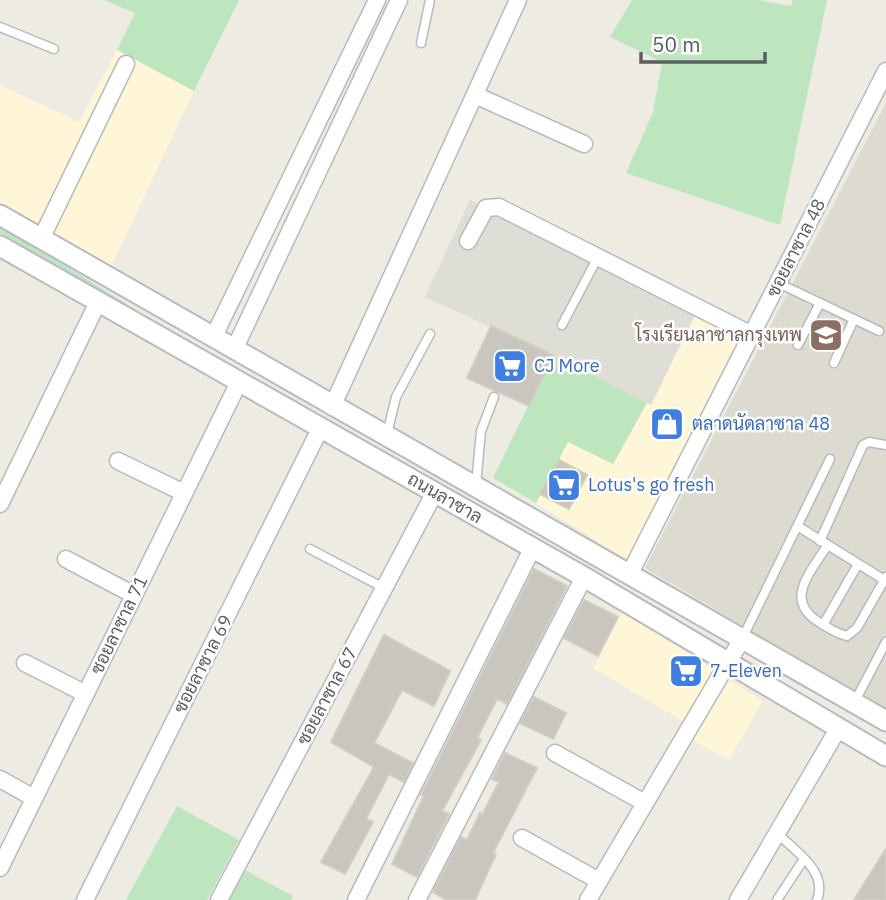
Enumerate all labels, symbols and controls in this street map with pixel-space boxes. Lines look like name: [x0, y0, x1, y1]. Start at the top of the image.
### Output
scale bar: [641, 21, 765, 65]
text: 50 m: [652, 30, 701, 58]
street label: ซอยลาซาล 48: [761, 195, 830, 301]
school or university icon: โรงเรียนลาซาลกรุงเทพ: [807, 316, 845, 354]
place label: โรงเรียนลาซาลกรุงเทพ: [634, 322, 802, 347]
supermarket icon: CJ More: [491, 347, 529, 385]
place label: CJ More: [534, 354, 600, 377]
shop icon: ตลาดนัดลาซาล 48: [648, 405, 686, 443]
place label: ตลาดนัดลาซาล 48: [692, 412, 830, 435]
supermarket icon: Lotus's go fresh: [545, 466, 583, 504]
street label: ถนนลาซาล: [404, 467, 487, 528]
place label: Lotus's go fresh: [588, 473, 714, 496]
street label: ซอยลาซาล 71: [85, 572, 152, 678]
street label: ซอยลาซาล 69: [168, 611, 237, 717]
street label: ซอยลาซาล 67: [291, 643, 362, 749]
supermarket icon: 7-Eleven: [667, 652, 705, 690]
place label: 7-Eleven: [710, 659, 782, 682]

